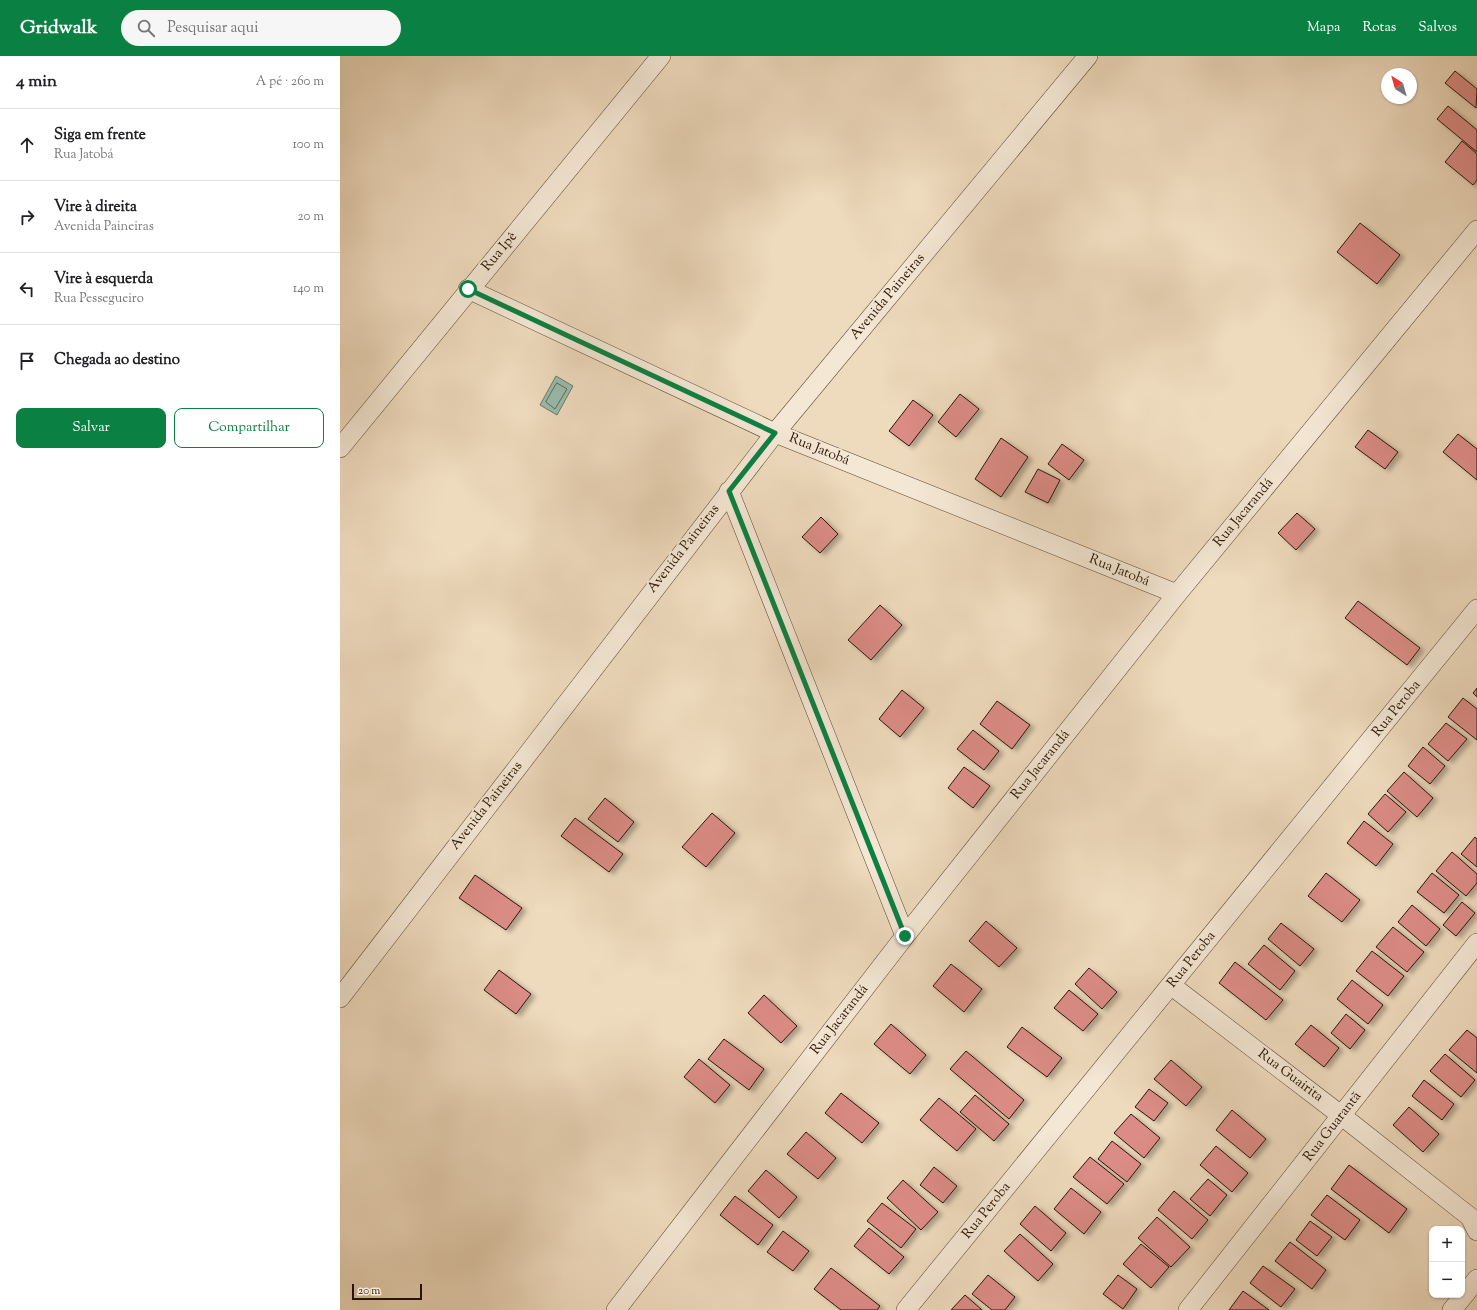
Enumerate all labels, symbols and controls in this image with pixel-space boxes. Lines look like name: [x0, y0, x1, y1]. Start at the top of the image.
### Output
search box: [121, 10, 401, 46]
text: Gridwalk: [20, 15, 97, 42]
icon: search: [135, 17, 157, 39]
text: Pesquisar aqui: [167, 18, 258, 39]
text: Mapa: [1307, 18, 1340, 38]
text: Rotas: [1362, 18, 1396, 38]
text: Salvos: [1418, 18, 1457, 38]
north arrow: [1381, 68, 1417, 104]
text: 4 min: [16, 70, 57, 94]
text: A pé · 260 m: [256, 73, 324, 91]
text: Siga em frente: [54, 125, 146, 146]
icon: ahead: [16, 134, 38, 156]
text: 100 m: [292, 136, 324, 154]
text: Rua Jatobá: [54, 146, 113, 164]
text: Vire à direita: [54, 197, 137, 218]
icon: right: [16, 206, 38, 228]
text: 20 m: [298, 208, 324, 226]
text: Avenida Paineiras: [54, 218, 154, 236]
street label: Rua Ipê: [478, 228, 522, 276]
street label: Avenida Paineiras: [846, 249, 930, 345]
text: Vire à esquerda: [54, 269, 153, 290]
icon: left: [16, 278, 38, 300]
text: 140 m: [293, 280, 324, 298]
route start: [459, 280, 477, 298]
text: Rua Pessegueiro: [54, 290, 144, 308]
icon: arrive: [16, 350, 38, 372]
text: Chegada ao destino: [54, 350, 180, 371]
button: Salvar: [16, 408, 166, 448]
button: Compartilhar: [174, 408, 324, 448]
street label: Rua Jatobá: [786, 429, 853, 471]
street label: Rua Jacarandá: [1209, 474, 1279, 552]
street label: Avenida Paineiras: [643, 500, 725, 598]
street label: Rua Jatobá: [1086, 550, 1153, 592]
street label: Rua Peroba: [1368, 676, 1426, 742]
street label: Rua Jacarandá: [1007, 726, 1076, 804]
street label: Avenida Paineiras: [446, 757, 528, 855]
route end: [896, 927, 914, 945]
street label: Rua Peroba: [1163, 927, 1221, 993]
street label: Rua Jacarandá: [806, 980, 874, 1059]
street label: Rua Guairita: [1253, 1045, 1327, 1108]
street label: Rua Guarantã: [1299, 1087, 1367, 1166]
street label: Rua Peroba: [958, 1178, 1016, 1244]
map controls: [1429, 1226, 1465, 1298]
button: +: [1429, 1226, 1465, 1262]
button: −: [1429, 1262, 1465, 1298]
scale bar: [352, 1282, 422, 1301]
text: 20 m: [358, 1283, 380, 1299]

